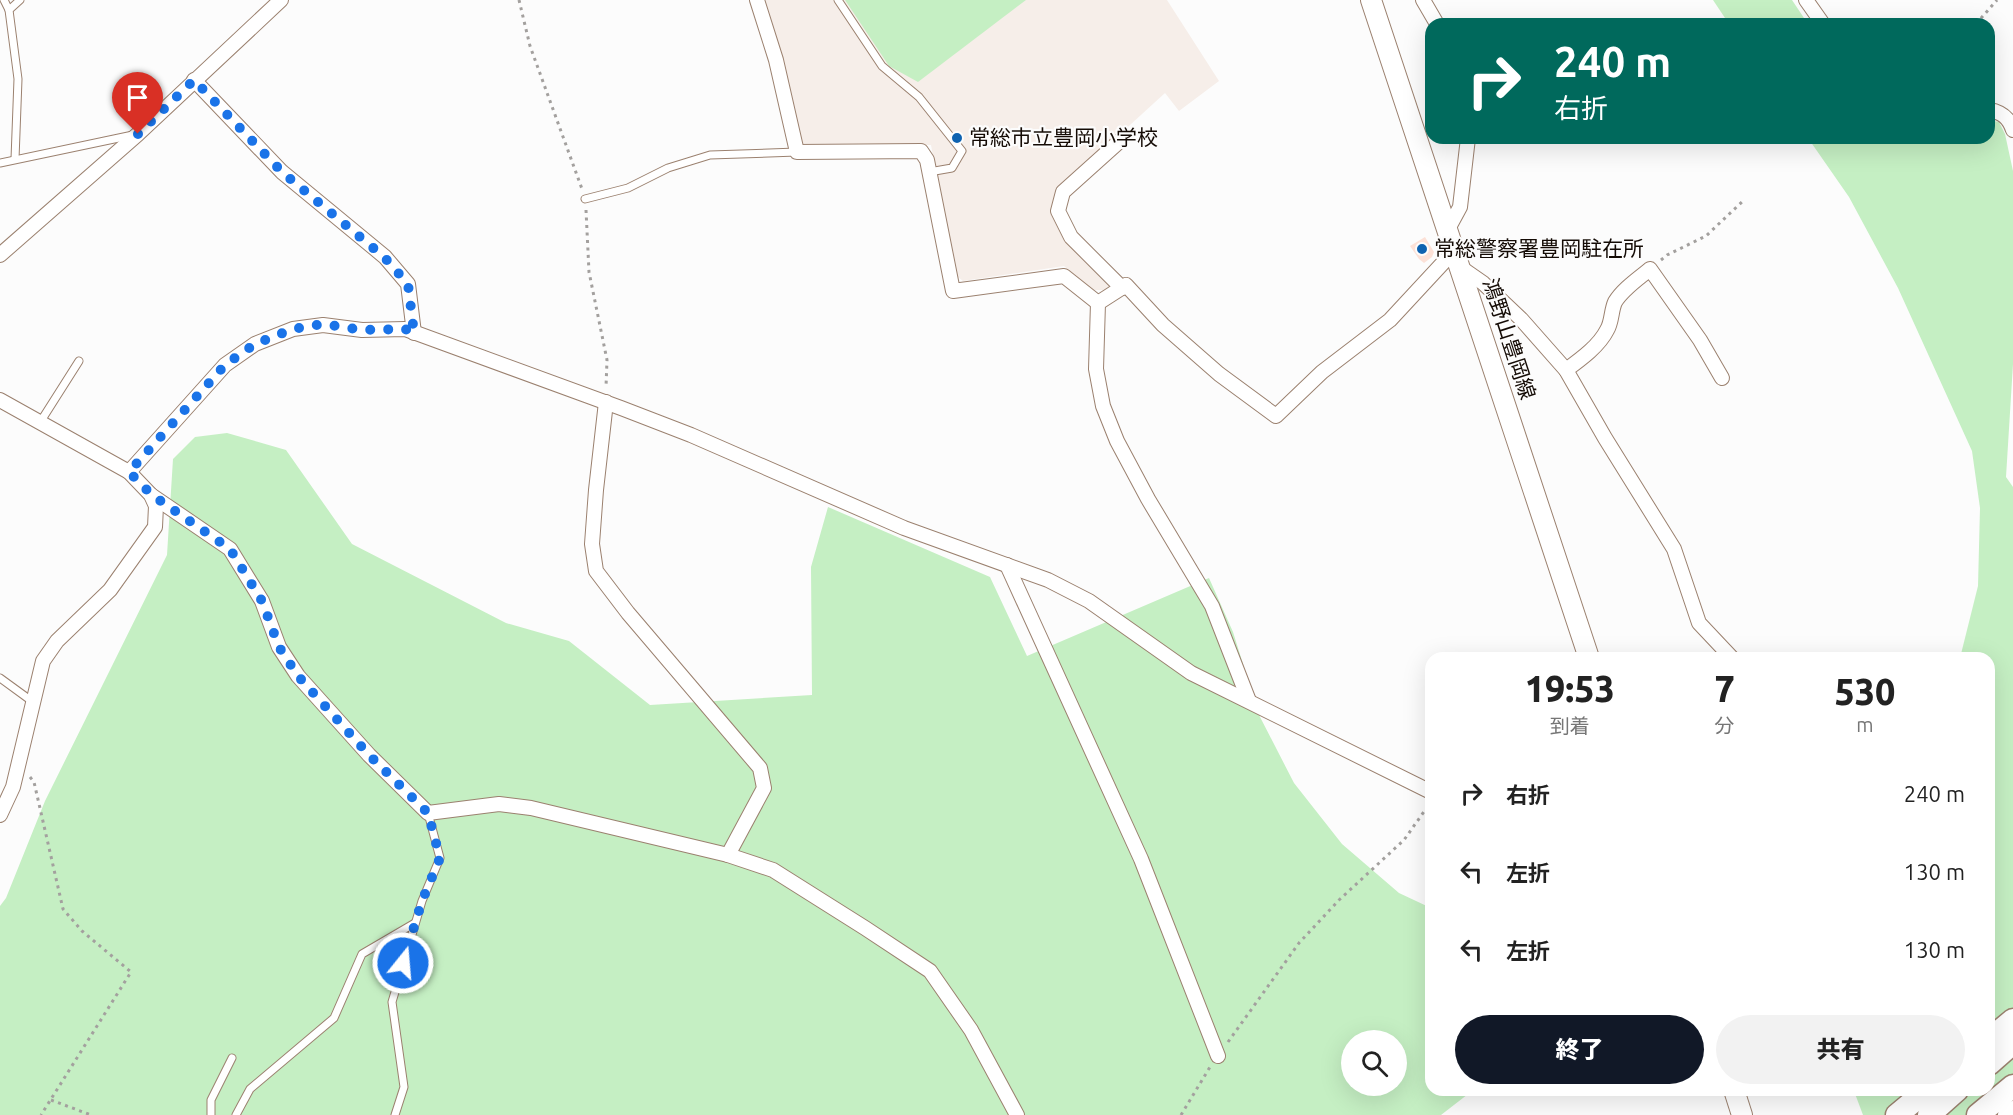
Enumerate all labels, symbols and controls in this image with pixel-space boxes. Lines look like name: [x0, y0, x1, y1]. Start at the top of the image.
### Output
text: 240 m: [1554, 38, 1671, 85]
icon: right: [1455, 42, 1533, 120]
pin: [112, 72, 163, 134]
icon: arrive: [121, 81, 154, 114]
text: 右折: [1554, 93, 1608, 123]
place label: 常総市立豊岡小学校: [969, 125, 1158, 149]
marker: 常総市立豊岡小学校: [950, 131, 964, 145]
place label: 常総警察署豊岡駐在所: [1434, 236, 1644, 260]
marker: 常総警察署豊岡駐在所: [1415, 242, 1429, 256]
street label: 鴻野山豊岡線: [1479, 275, 1541, 402]
text: 19:53: [1525, 668, 1615, 709]
text: 7: [1714, 668, 1735, 709]
text: 530: [1834, 671, 1895, 712]
text: m: [1856, 713, 1874, 736]
text: 到着: [1550, 714, 1590, 737]
text: 分: [1715, 714, 1735, 737]
icon: right: [1455, 777, 1488, 810]
text: 240 m: [1904, 781, 1965, 806]
text: 右折: [1506, 782, 1550, 807]
icon: left: [1455, 855, 1488, 888]
text: 130 m: [1904, 859, 1965, 884]
text: 左折: [1506, 860, 1550, 885]
position arrow: [371, 931, 435, 995]
icon: left: [1455, 933, 1488, 966]
text: 130 m: [1904, 937, 1965, 962]
text: 左折: [1506, 938, 1550, 963]
button: 終了: [1455, 1015, 1704, 1084]
button: 共有: [1716, 1015, 1965, 1084]
map controls: [1341, 1030, 1407, 1096]
button: search: [1341, 1030, 1407, 1096]

